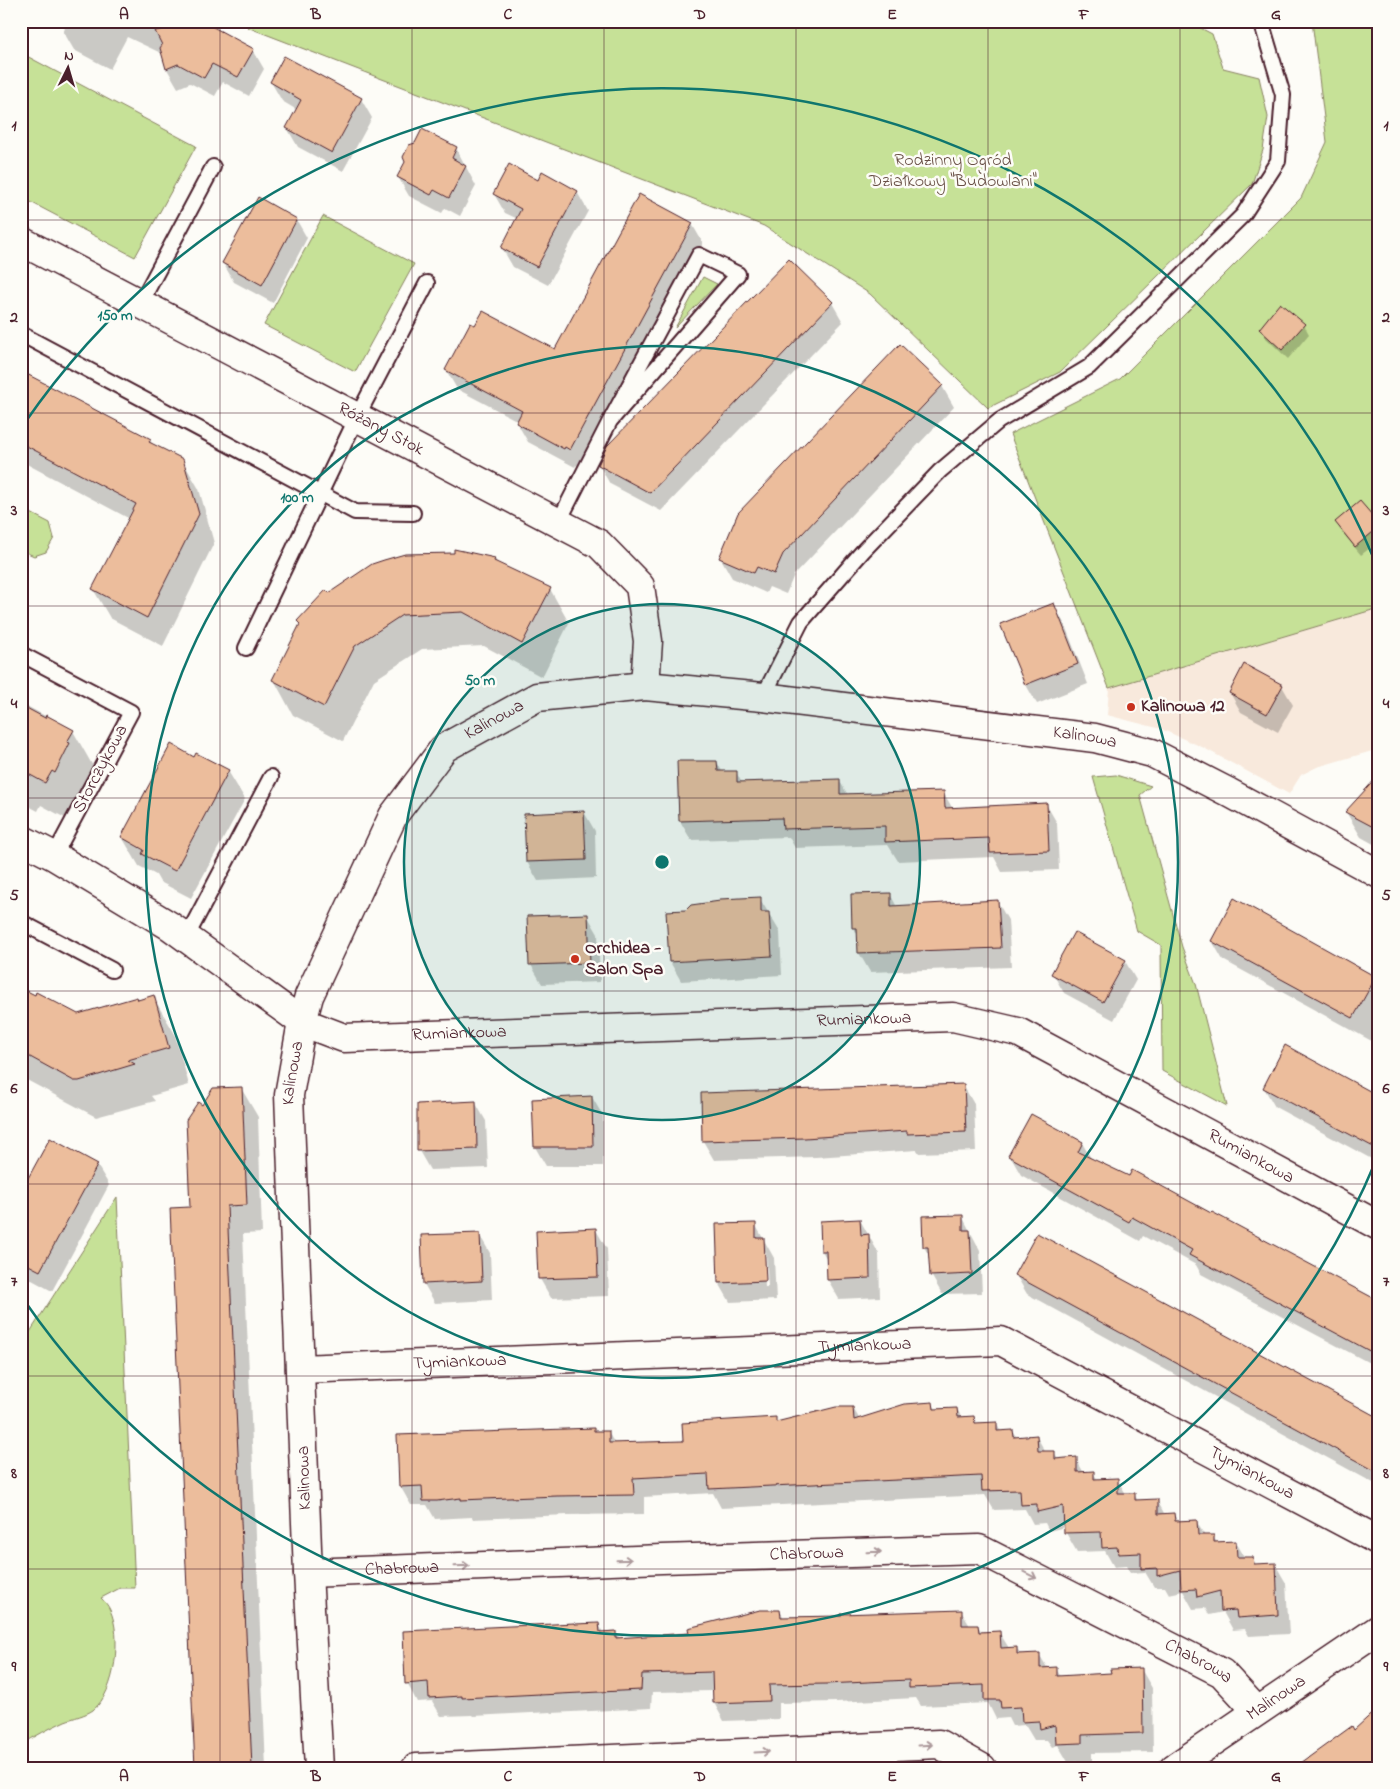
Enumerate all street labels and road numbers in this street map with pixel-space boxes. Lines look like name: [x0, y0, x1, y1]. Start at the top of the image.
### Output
street label: Różany Stok: [333, 396, 429, 463]
street label: Kalinowa: [460, 693, 529, 747]
street label: Storczykowa: [67, 720, 135, 818]
street label: Kalinowa: [1051, 720, 1120, 756]
street label: Rumiankowa: [816, 1005, 912, 1035]
street label: Rumiankowa: [411, 1019, 507, 1049]
street label: Kalinowa: [276, 1039, 311, 1105]
street label: Rumiankowa: [1203, 1123, 1299, 1191]
street label: Tymiankowa: [817, 1332, 912, 1361]
street label: Tymiankowa: [413, 1348, 507, 1377]
street label: Tymiankowa: [1204, 1440, 1299, 1507]
street label: Kalinowa: [291, 1445, 319, 1511]
street label: Chabrowa: [769, 1540, 844, 1569]
street label: Chabrowa: [364, 1555, 440, 1584]
street label: Chabrowa: [1160, 1633, 1239, 1690]
street label: Malinowa: [1242, 1669, 1312, 1728]

